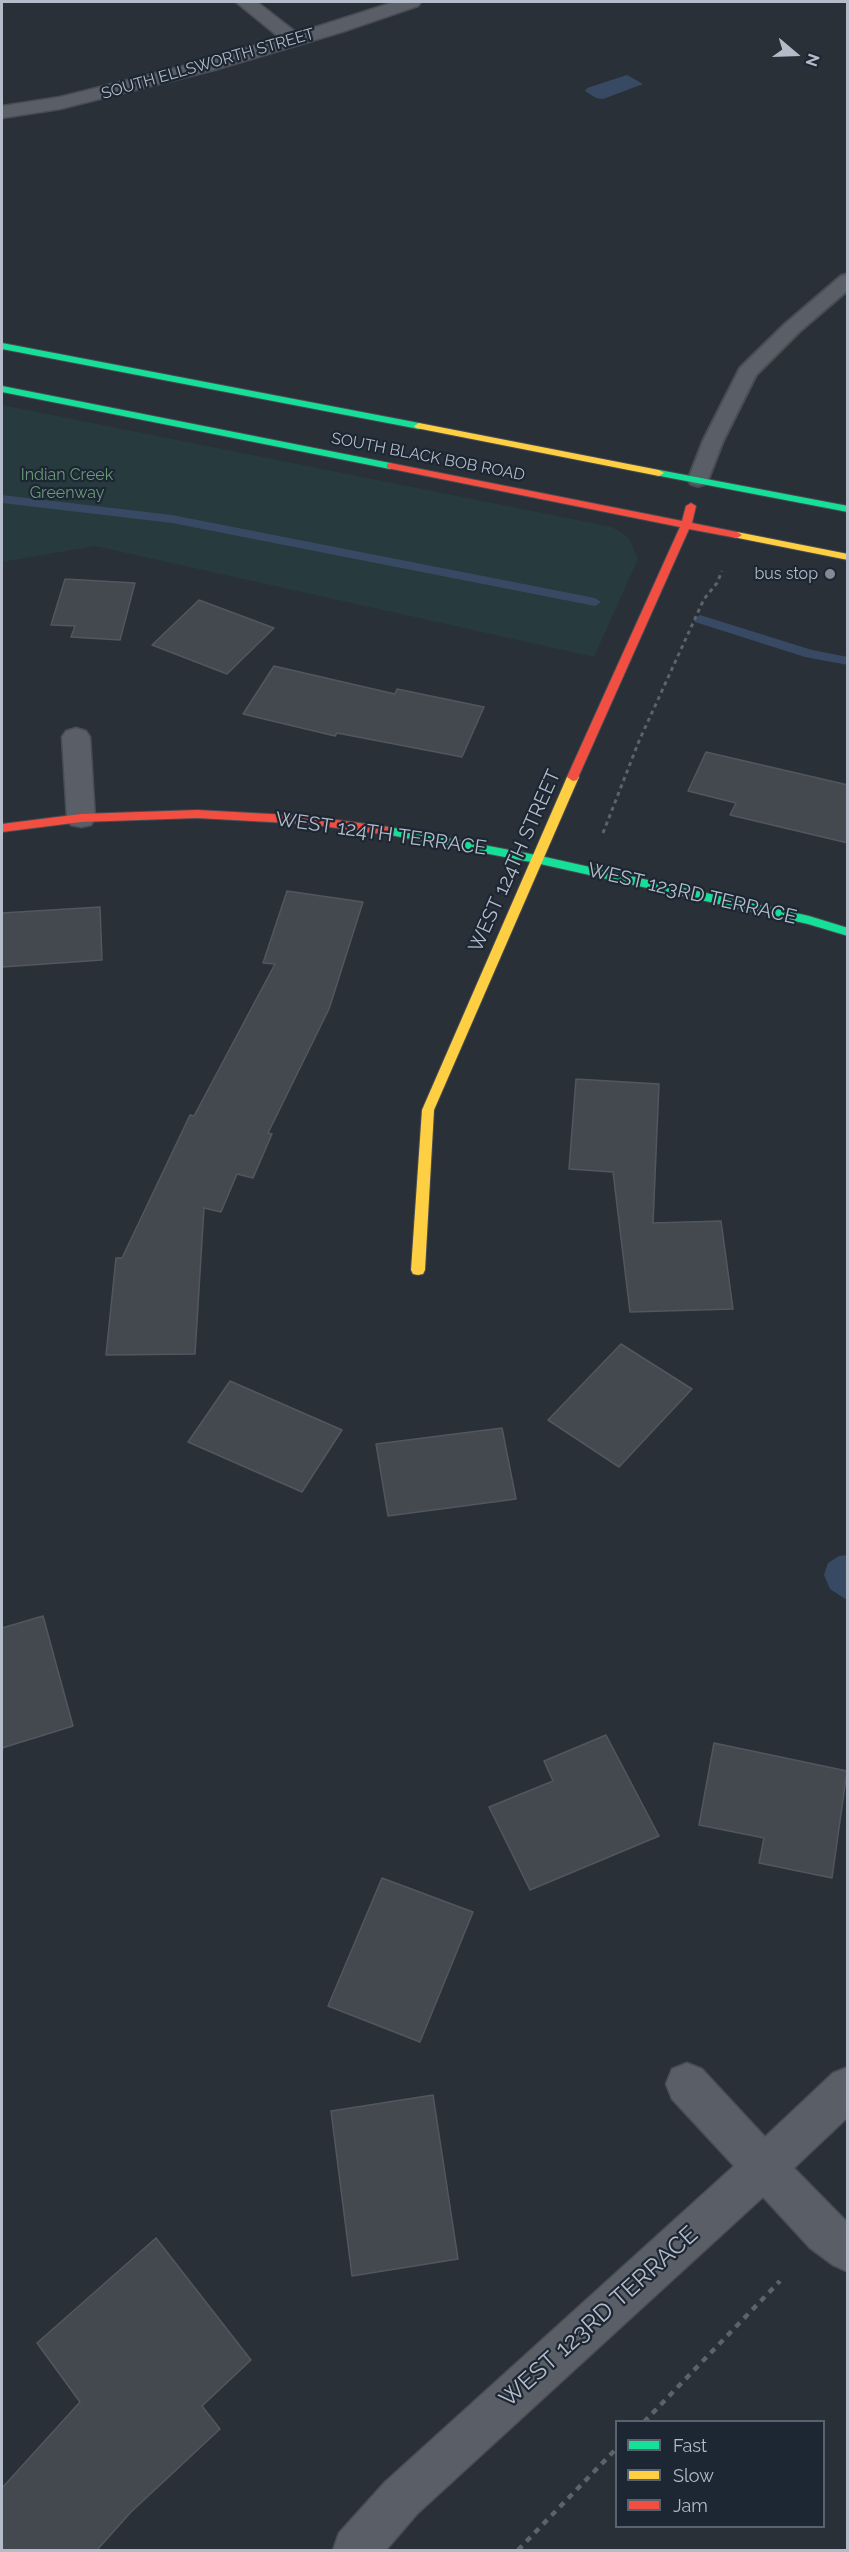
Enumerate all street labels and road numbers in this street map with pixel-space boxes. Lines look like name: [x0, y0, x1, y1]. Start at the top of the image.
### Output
street label: SOUTH ELLSWORTH STREET: [99, 24, 317, 104]
street label: SOUTH BLACK BOB ROAD: [330, 429, 526, 485]
street label: WEST 124TH STREET: [464, 766, 566, 956]
street label: WEST 124TH TERRACE: [274, 807, 488, 861]
street label: WEST 123RD TERRACE: [585, 858, 799, 930]
street label: WEST 123RD TERRACE: [494, 2220, 704, 2414]

